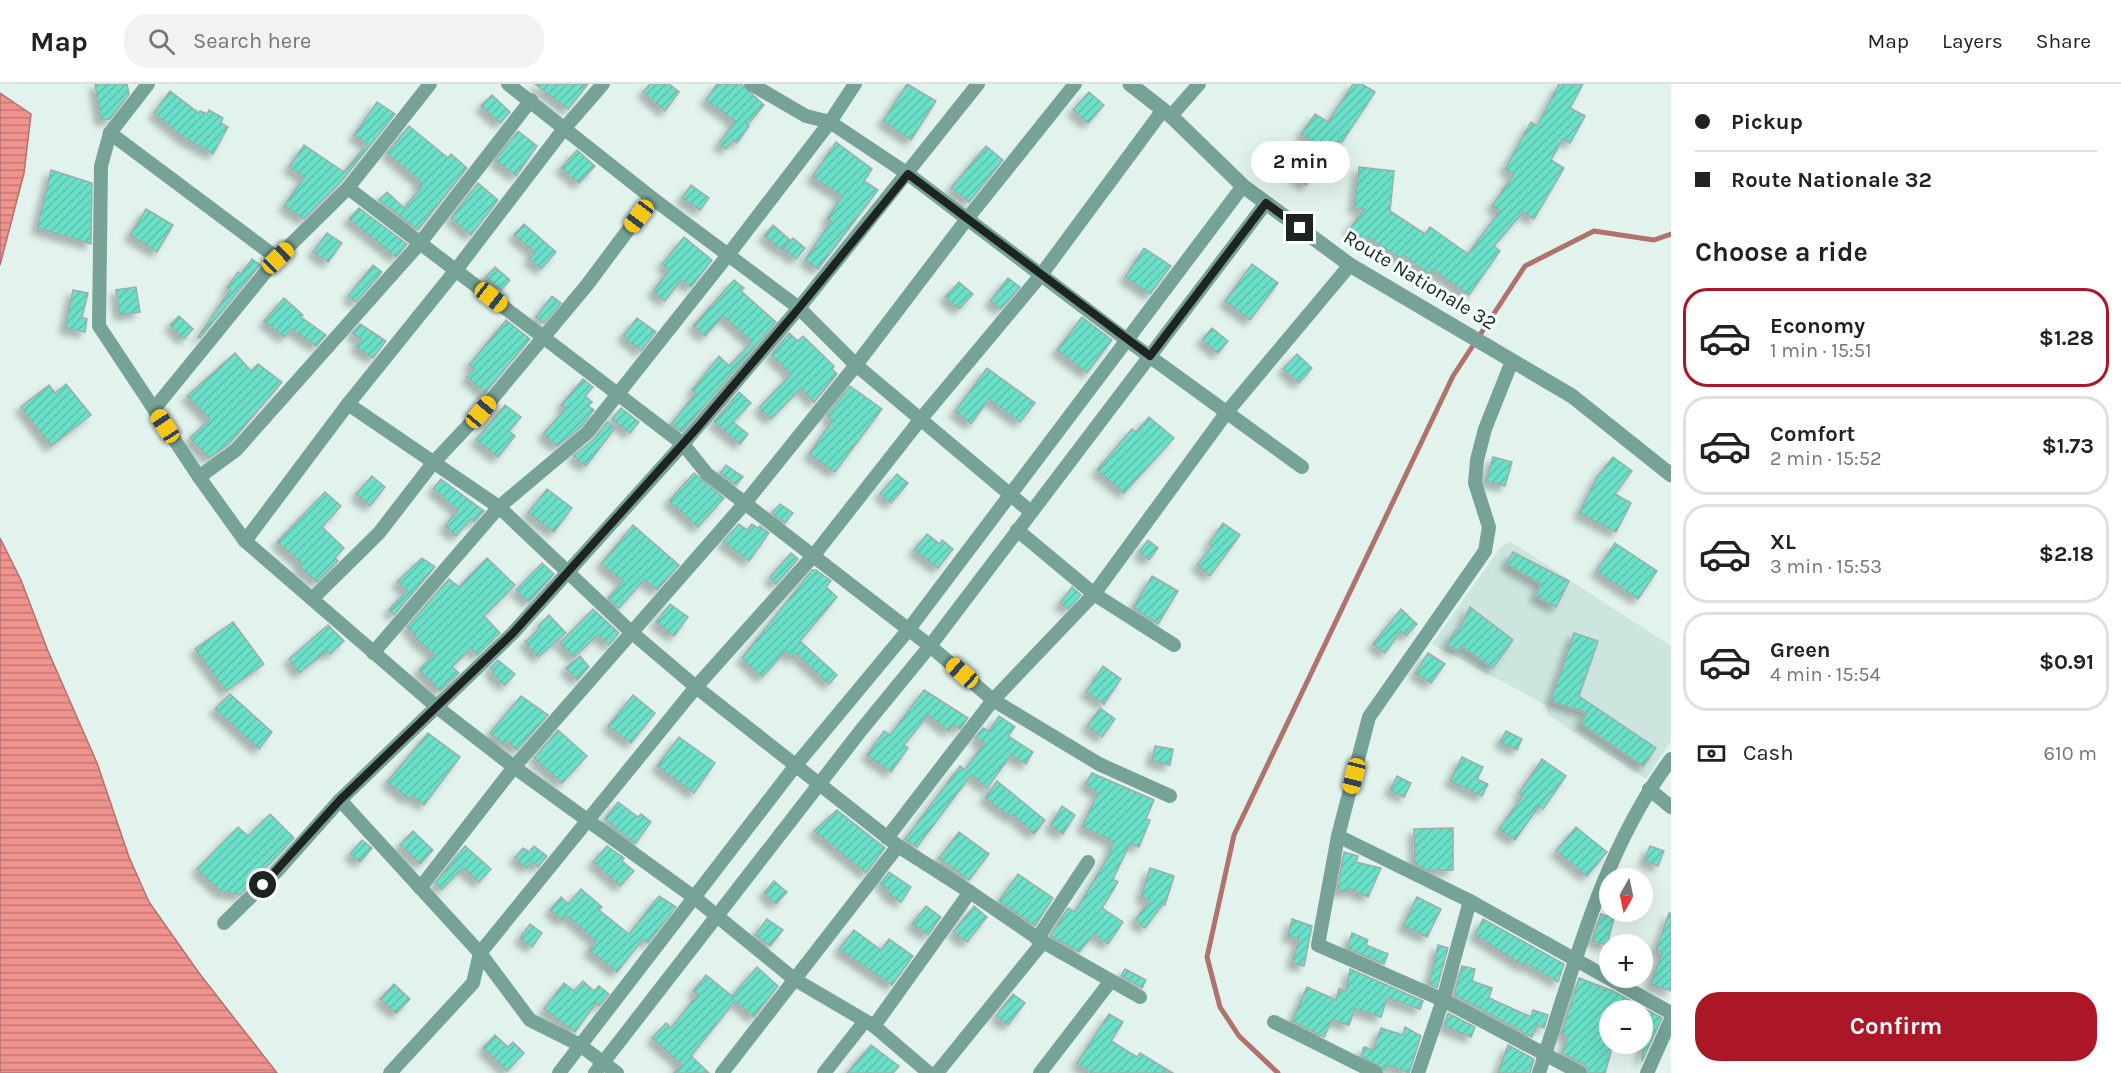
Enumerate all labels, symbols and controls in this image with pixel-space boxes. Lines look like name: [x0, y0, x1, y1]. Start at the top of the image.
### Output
search box: [124, 14, 544, 68]
text: Map: [30, 25, 88, 58]
icon: search: [145, 25, 178, 58]
text: Search here: [193, 28, 311, 54]
text: Map: [1867, 29, 1909, 53]
text: Layers: [1942, 29, 2003, 53]
text: Share: [2036, 29, 2091, 53]
text: Pickup: [1731, 109, 1803, 135]
callout: 2 min: [1250, 141, 1350, 183]
text: 2 min: [1273, 150, 1328, 173]
text: Route Nationale 32: [1731, 167, 1932, 193]
car: [621, 196, 657, 236]
route end: [1286, 214, 1313, 241]
street label: Route Nationale 32: [1339, 225, 1501, 335]
text: Choose a ride: [1695, 236, 1868, 268]
car: [259, 239, 297, 277]
car: [471, 279, 511, 315]
icon: car: [1698, 311, 1752, 365]
text: Economy: [1770, 313, 1865, 339]
text: $1.28: [2039, 325, 2094, 351]
text: 1 min · 15:51: [1770, 339, 1872, 362]
car: [463, 392, 499, 432]
car: [148, 406, 182, 446]
icon: car: [1698, 419, 1752, 473]
text: Comfort: [1770, 421, 1855, 447]
text: $1.73: [2042, 433, 2094, 459]
text: 2 min · 15:52: [1770, 447, 1882, 470]
icon: car: [1698, 527, 1752, 581]
text: XL: [1770, 529, 1796, 555]
text: $2.18: [2039, 541, 2094, 567]
text: 3 min · 15:53: [1770, 555, 1882, 578]
icon: car: [1698, 635, 1752, 689]
text: Green: [1770, 637, 1831, 663]
text: $0.91: [2039, 649, 2094, 675]
car: [943, 654, 981, 692]
text: 4 min · 15:54: [1770, 663, 1881, 686]
icon: cash: [1695, 737, 1728, 770]
text: Cash: [1743, 740, 1793, 766]
text: 610 m: [2044, 742, 2097, 765]
car: [1341, 756, 1367, 796]
north arrow: [1599, 868, 1653, 922]
map controls: [1599, 868, 1653, 1054]
route start: [249, 871, 276, 898]
button: +: [1599, 934, 1653, 988]
button: Confirm: [1695, 992, 2097, 1061]
button: −: [1599, 1000, 1653, 1054]

